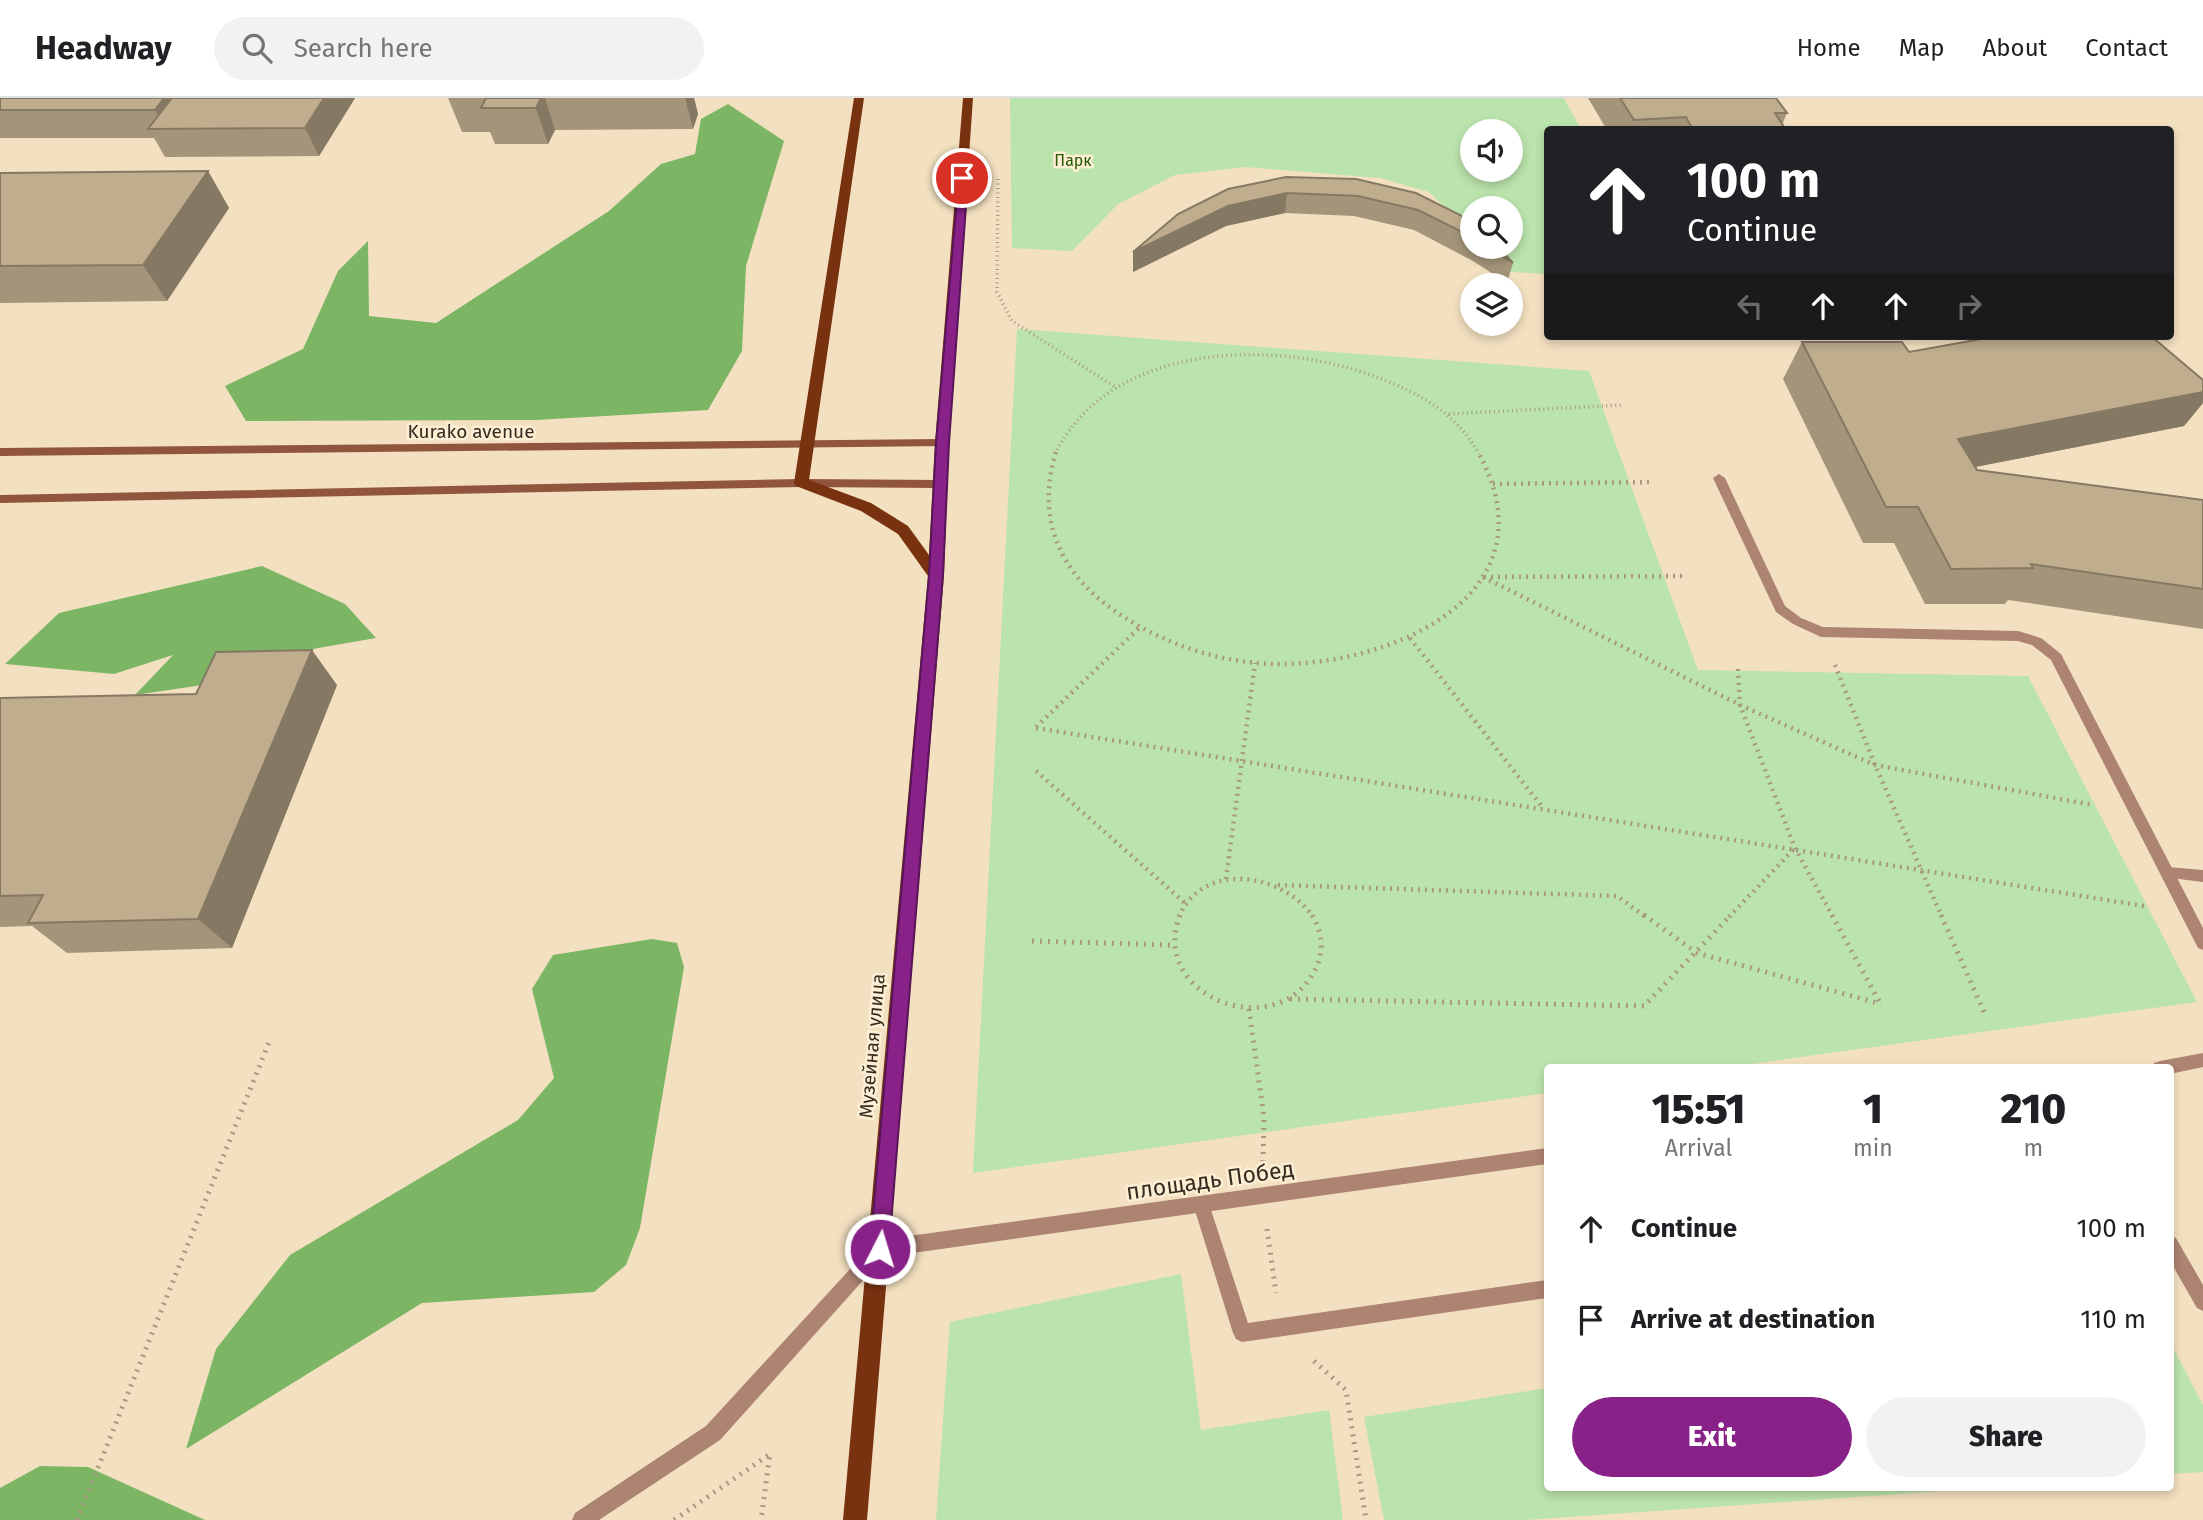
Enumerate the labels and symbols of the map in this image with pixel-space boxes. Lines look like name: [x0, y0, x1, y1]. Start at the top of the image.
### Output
pin: [932, 148, 992, 208]
park label: Парк: [1054, 151, 1092, 170]
street label: Kurako avenue: [408, 420, 535, 443]
street label: Музейная улица: [854, 973, 890, 1119]
street label: площадь Побед: [1124, 1154, 1296, 1206]
position arrow: [843, 1212, 917, 1286]

